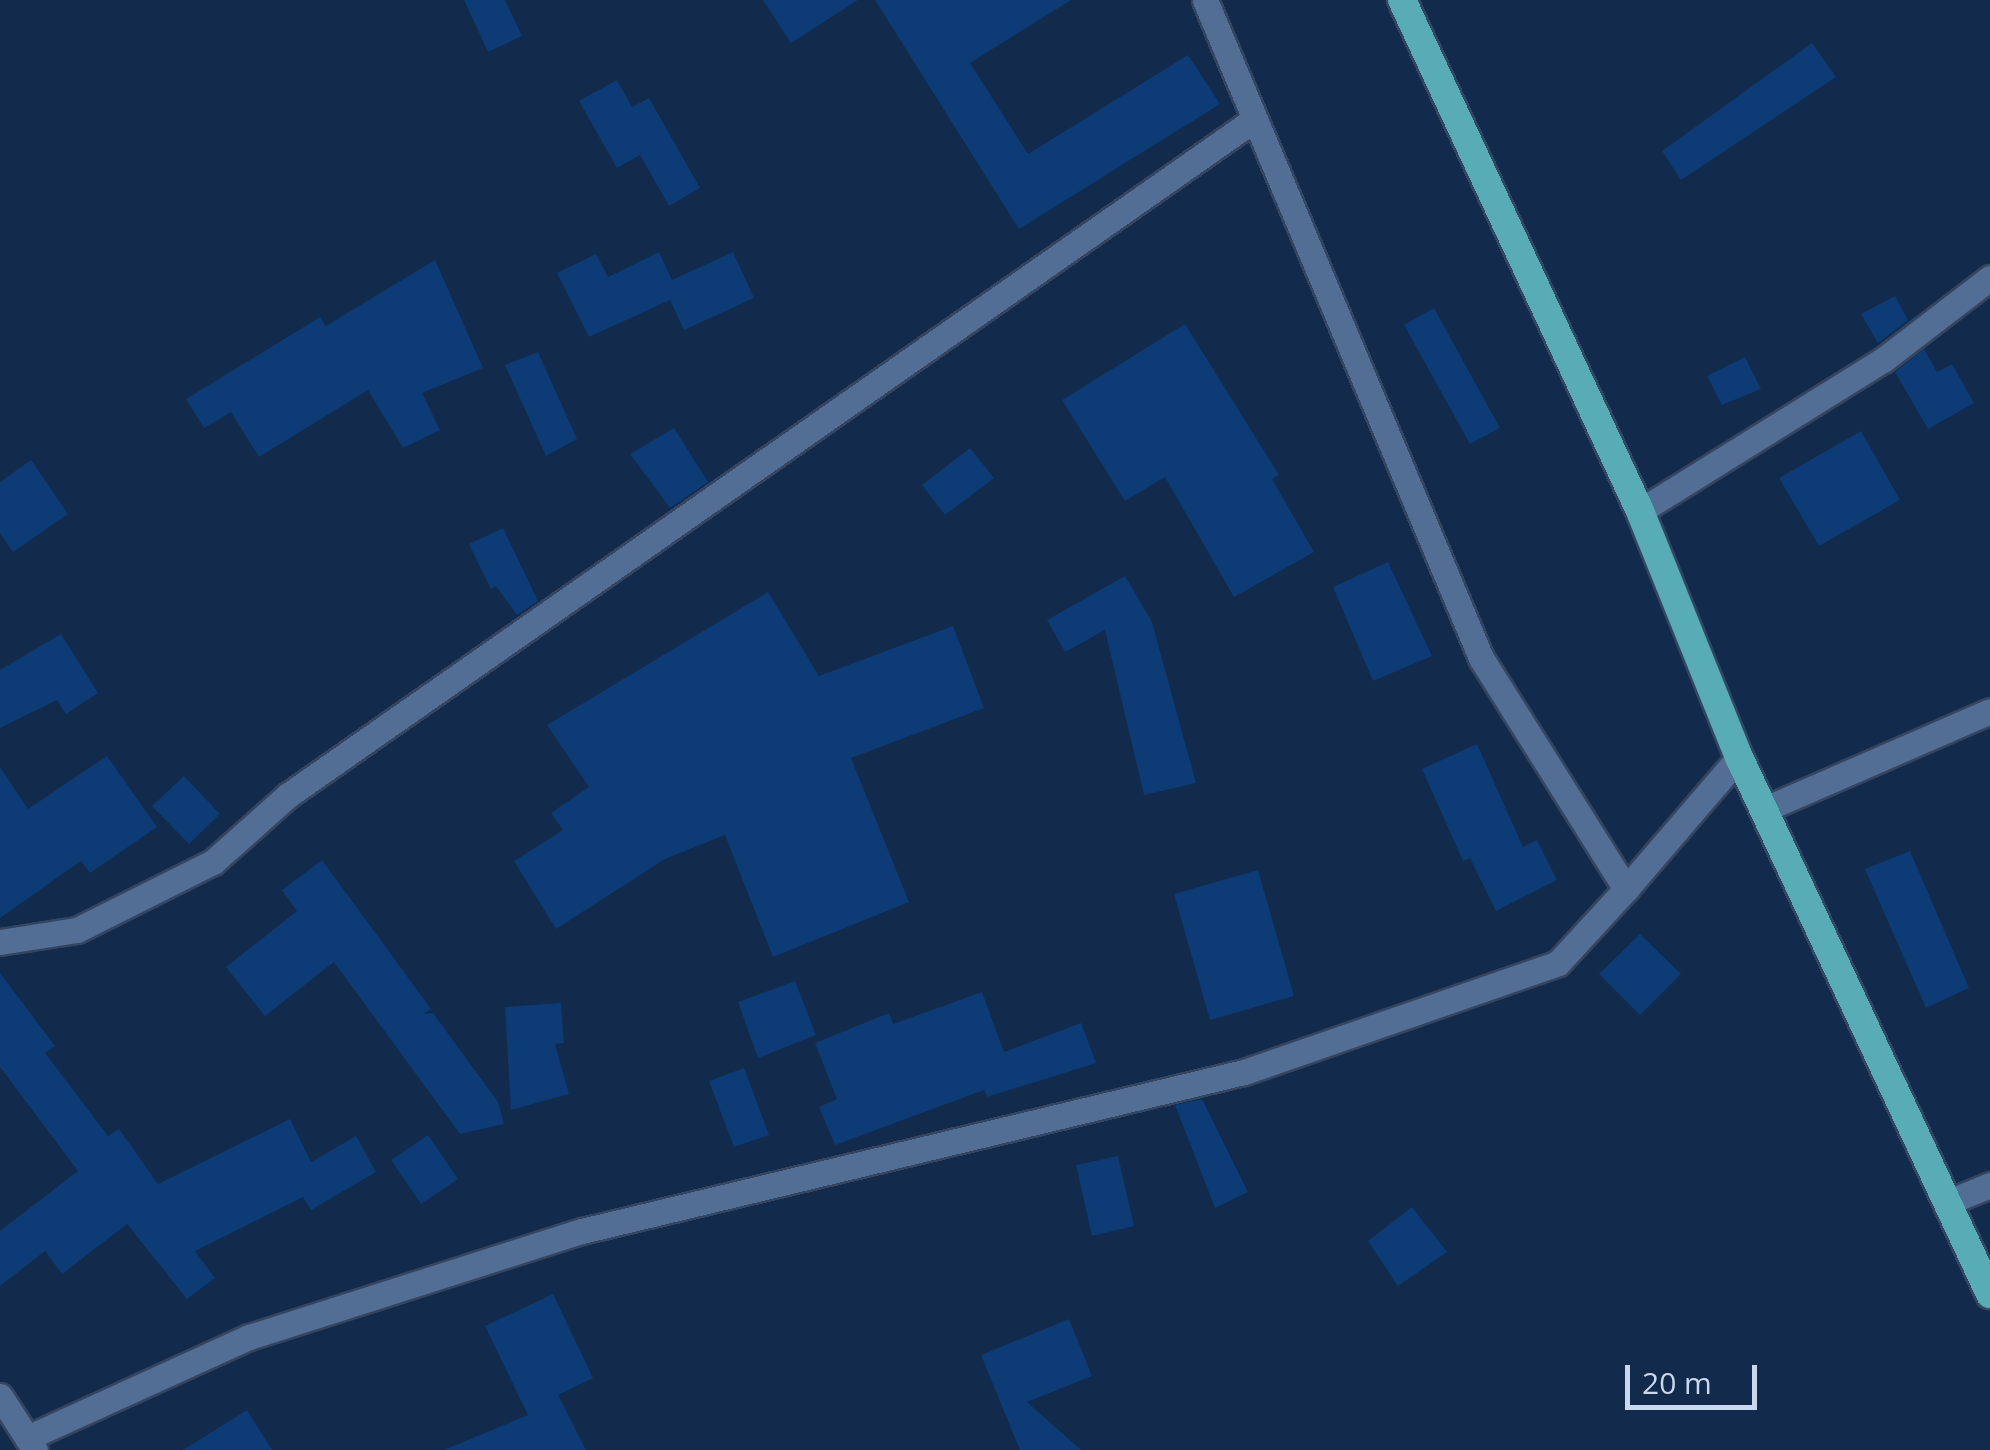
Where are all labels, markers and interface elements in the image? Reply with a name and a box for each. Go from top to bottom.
scale bar [1630,1345,1762,1407]
text: 20 m [1642,1362,1712,1403]

